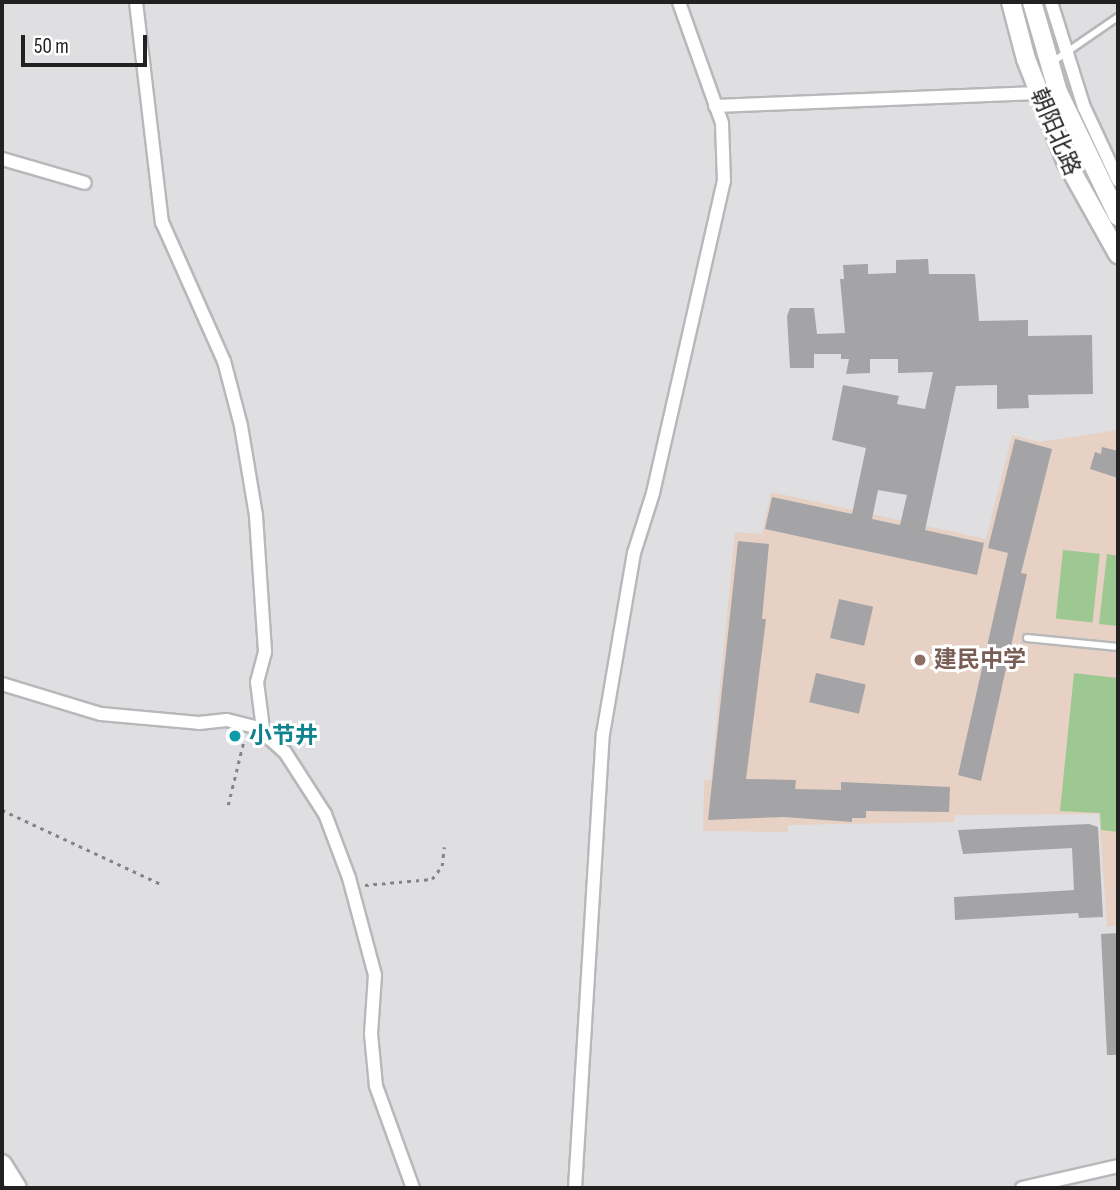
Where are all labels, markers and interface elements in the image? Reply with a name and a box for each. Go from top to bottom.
scale bar [24,21,150,65]
text: 50 m [34,34,69,59]
street label: 朝阳北路 [1024,84,1086,180]
place label: 建民中学 [934,646,1026,674]
marker: 建民中学 [912,652,928,668]
place label: 小节井 [249,722,318,750]
marker: 小节井 [227,728,243,744]

